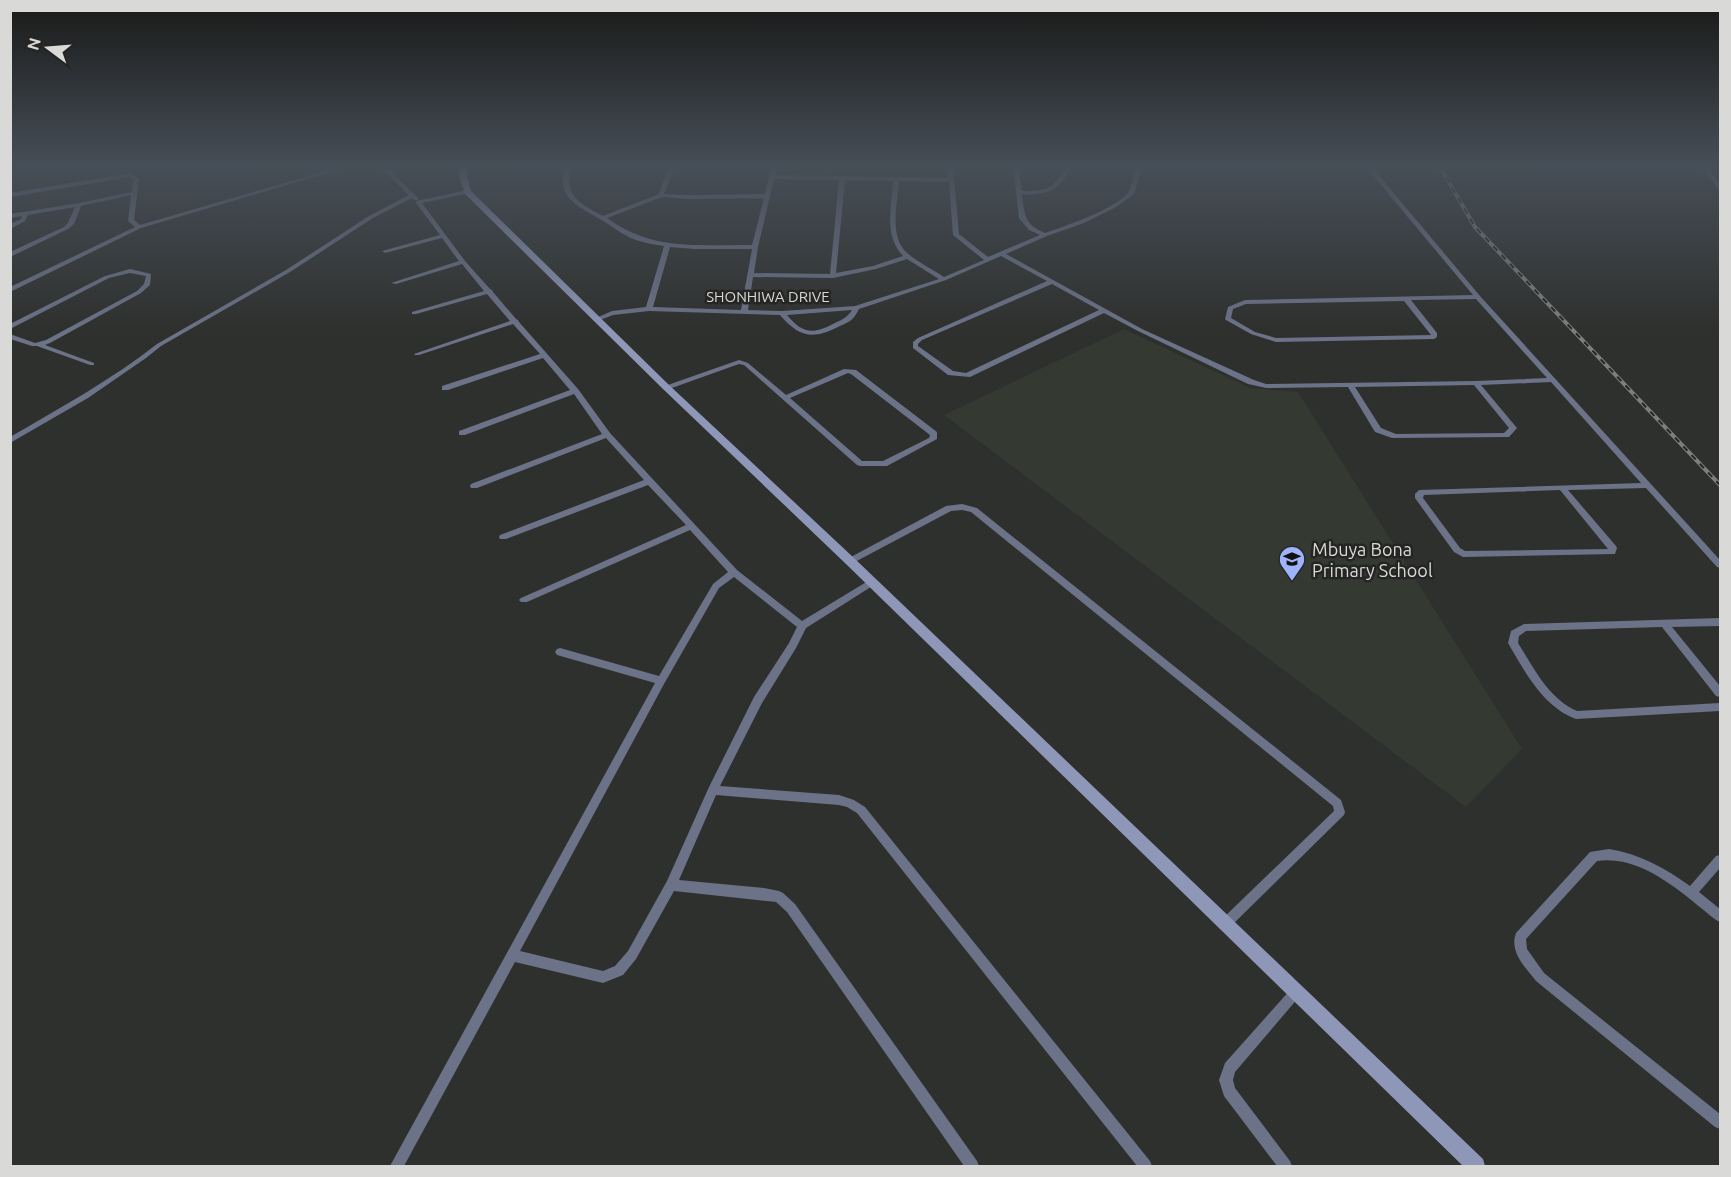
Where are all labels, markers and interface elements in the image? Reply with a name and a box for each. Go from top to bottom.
north arrow [18,18,78,78]
text: N [23,36,44,52]
street label: SHONHIWA DRIVE [706,288,830,305]
place label: Mbuya Bona Primary School [1312,539,1433,580]
school or university icon: Mbuya Bona Primary School [1277,544,1307,582]

